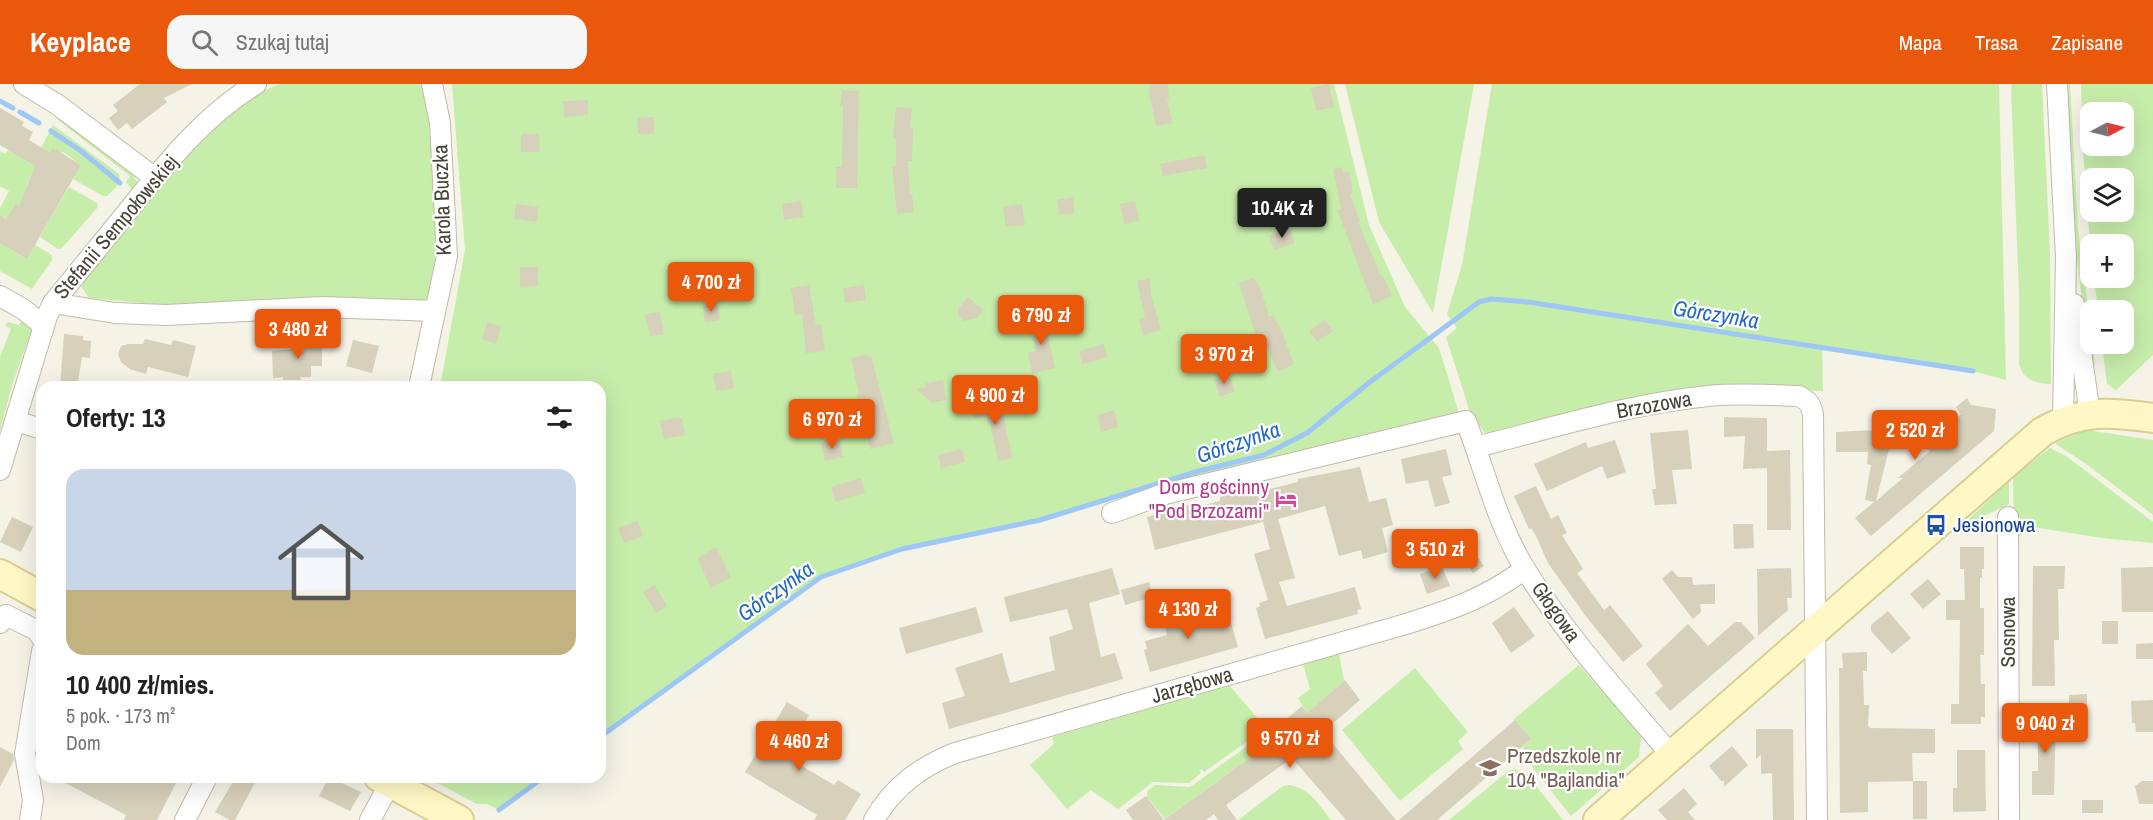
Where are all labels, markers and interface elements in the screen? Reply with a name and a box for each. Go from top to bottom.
search box [167,15,587,69]
text: Keyplace [30,23,131,61]
icon: search [188,26,221,59]
text: Szukaj tutaj [236,27,329,57]
text: Mapa [1899,28,1942,57]
text: Trasa [1975,28,2018,57]
text: Zapisane [2051,28,2123,57]
north arrow [2080,102,2134,156]
map controls [2080,102,2134,354]
street label: Karola Buczka [425,144,458,256]
street label: Stefanii Sempołowskiej [47,148,185,305]
button: layers [2080,168,2134,222]
pin: 10.4K zł [1220,188,1344,239]
text: 10.4K zł [1251,194,1313,221]
button: + [2080,234,2134,288]
pin: 4 700 zł [649,262,773,313]
text: 4 700 zł [682,268,740,295]
water label: Górczynka [1671,292,1761,336]
pin: 6 790 zł [979,295,1103,346]
button: − [2080,300,2134,354]
text: 6 790 zł [1012,301,1070,328]
pin: 3 480 zł [236,309,360,360]
text: 3 480 zł [269,315,327,342]
pin: 3 970 zł [1162,334,1286,385]
text: 3 970 zł [1195,340,1253,367]
pin: 4 900 zł [933,375,1057,426]
text: 4 900 zł [966,381,1024,408]
street label: Brzozowa [1614,384,1694,425]
pin: 6 970 zł [770,399,894,450]
text: Oferty: 13 [66,400,166,435]
icon: filters [543,401,576,434]
text: 6 970 zł [803,405,861,432]
pin: 2 520 zł [1853,410,1977,461]
water label: Górczynka [1192,414,1284,470]
text: 2 520 zł [1886,416,1944,443]
place label: Dom gościnny "Pod Brzozami" [1149,472,1269,525]
hotel icon: Dom gościnny "Pod Brzozami" [1274,487,1298,511]
icon: home [267,508,375,616]
place label: Jesionowa [1953,510,2036,539]
bus stop icon: Jesionowa [1924,513,1948,537]
pin: 3 510 zł [1373,529,1497,580]
text: 3 510 zł [1406,535,1464,562]
water label: Górczynka [731,554,819,628]
street label: Głogowa [1525,576,1588,648]
pin: 4 130 zł [1126,589,1250,640]
text: 4 130 zł [1159,595,1217,622]
street label: Sosnowa [1993,596,2022,667]
street label: Jarzębowa [1148,659,1236,710]
text: 10 400 zł/mies. [66,667,214,702]
text: 5 pok. · 173 m² [66,702,175,729]
pin: 9 040 zł [1983,703,2107,754]
text: 9 040 zł [2016,709,2074,736]
pin: 9 570 zł [1228,718,1352,769]
pin: 4 460 zł [737,721,861,772]
text: 9 570 zł [1261,724,1319,751]
text: 4 460 zł [770,727,828,754]
text: Dom [66,729,101,756]
place label: Przedszkole nr 104 "Bajlandia" [1507,741,1625,794]
school or university icon: Przedszkole nr 104 "Bajlandia" [1478,756,1502,780]

